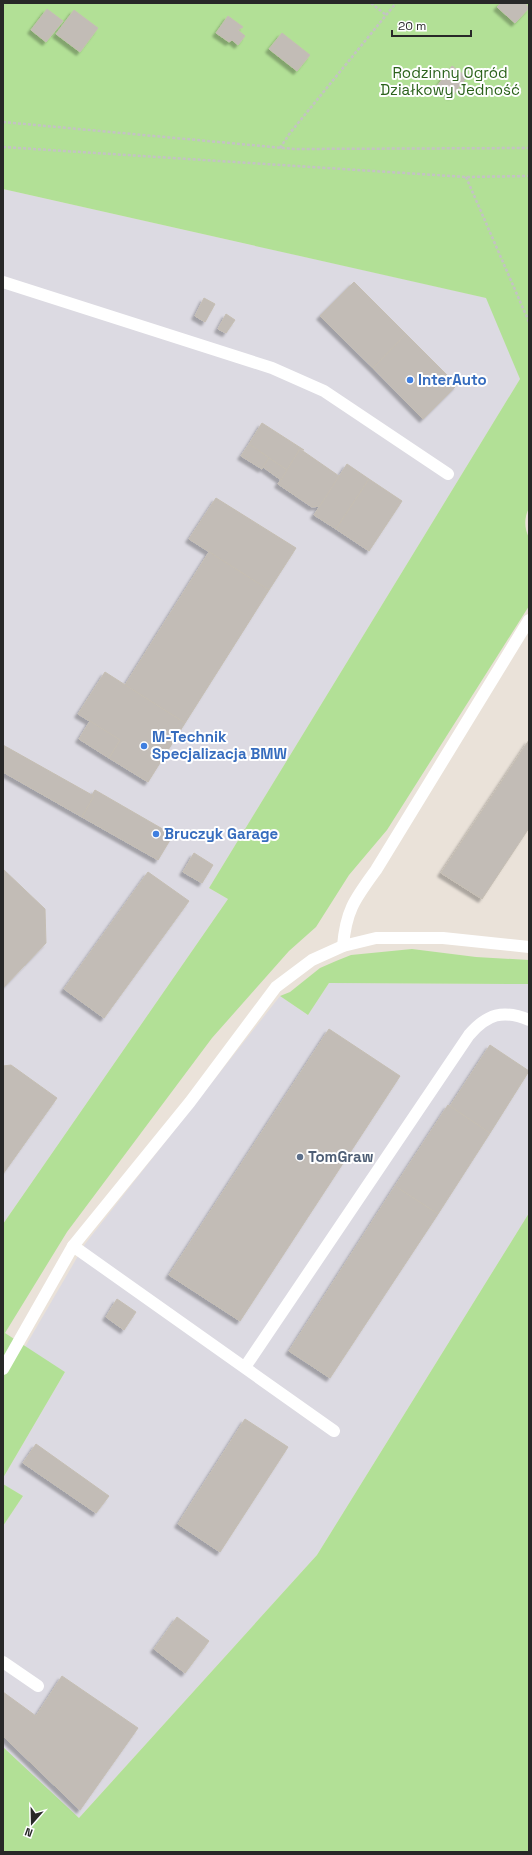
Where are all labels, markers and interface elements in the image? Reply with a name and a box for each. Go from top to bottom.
scale bar [392,12,471,38]
text: 20 m [398,18,426,34]
park label: Rodzinny Ogród Działkowy Jedność [380,63,520,99]
place label: InterAuto [418,370,487,389]
marker: InterAuto [405,375,415,385]
place label: M-Technik Specjalizacja BMW [152,727,288,763]
marker: M-Technik Specjalizacja BMW [139,741,149,751]
place label: Bruczyk Garage [164,824,279,843]
marker: Bruczyk Garage [151,829,161,839]
place label: TomGraw [308,1147,374,1166]
marker: TomGraw [295,1152,305,1162]
north arrow [12,1803,52,1843]
text: N [23,1825,34,1840]

